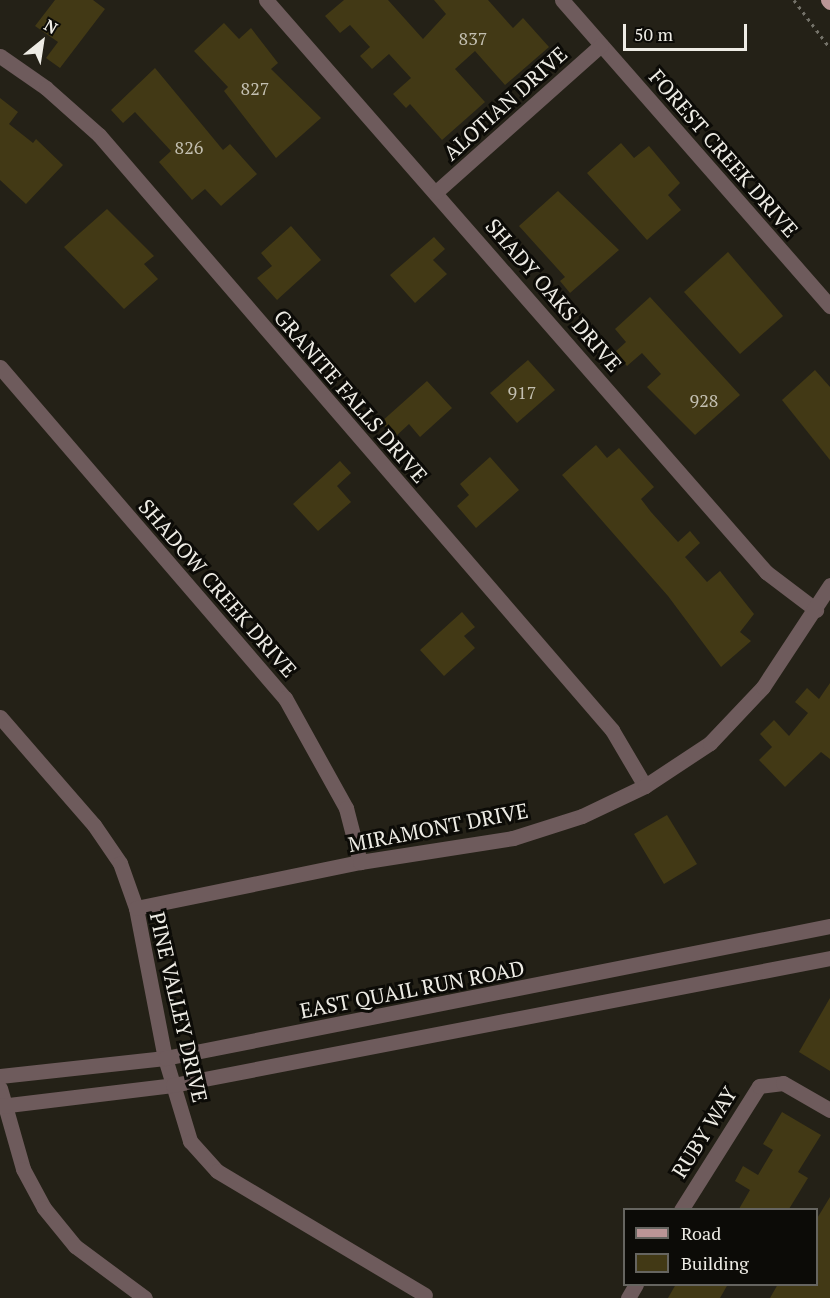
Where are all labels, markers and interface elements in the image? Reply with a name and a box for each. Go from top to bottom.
north arrow [12,12,72,72]
scale bar [626,12,750,50]
text: N [40,14,62,39]
text: 50 m [634,22,673,46]
house number: 837 [459,27,487,49]
street label: ALOTIAN DRIVE [438,41,572,165]
street label: FOREST CREEK DRIVE [644,64,804,242]
house number: 827 [241,77,269,99]
house number: 826 [175,136,203,158]
street label: SHADY OAKS DRIVE [481,213,627,377]
street label: GRANITE FALLS DRIVE [269,304,433,488]
house number: 917 [508,381,536,403]
house number: 928 [690,389,718,411]
street label: SHADOW CREEK DRIVE [134,494,302,682]
street label: MIRAMONT DRIVE [346,797,530,857]
street label: PINE VALLEY DRIVE [145,909,213,1105]
street label: EAST QUAIL RUN ROAD [298,955,526,1023]
street label: RUBY WAY [666,1082,742,1182]
legend [623,1208,818,1286]
text: Road [681,1221,721,1245]
text: Building [681,1251,749,1275]

